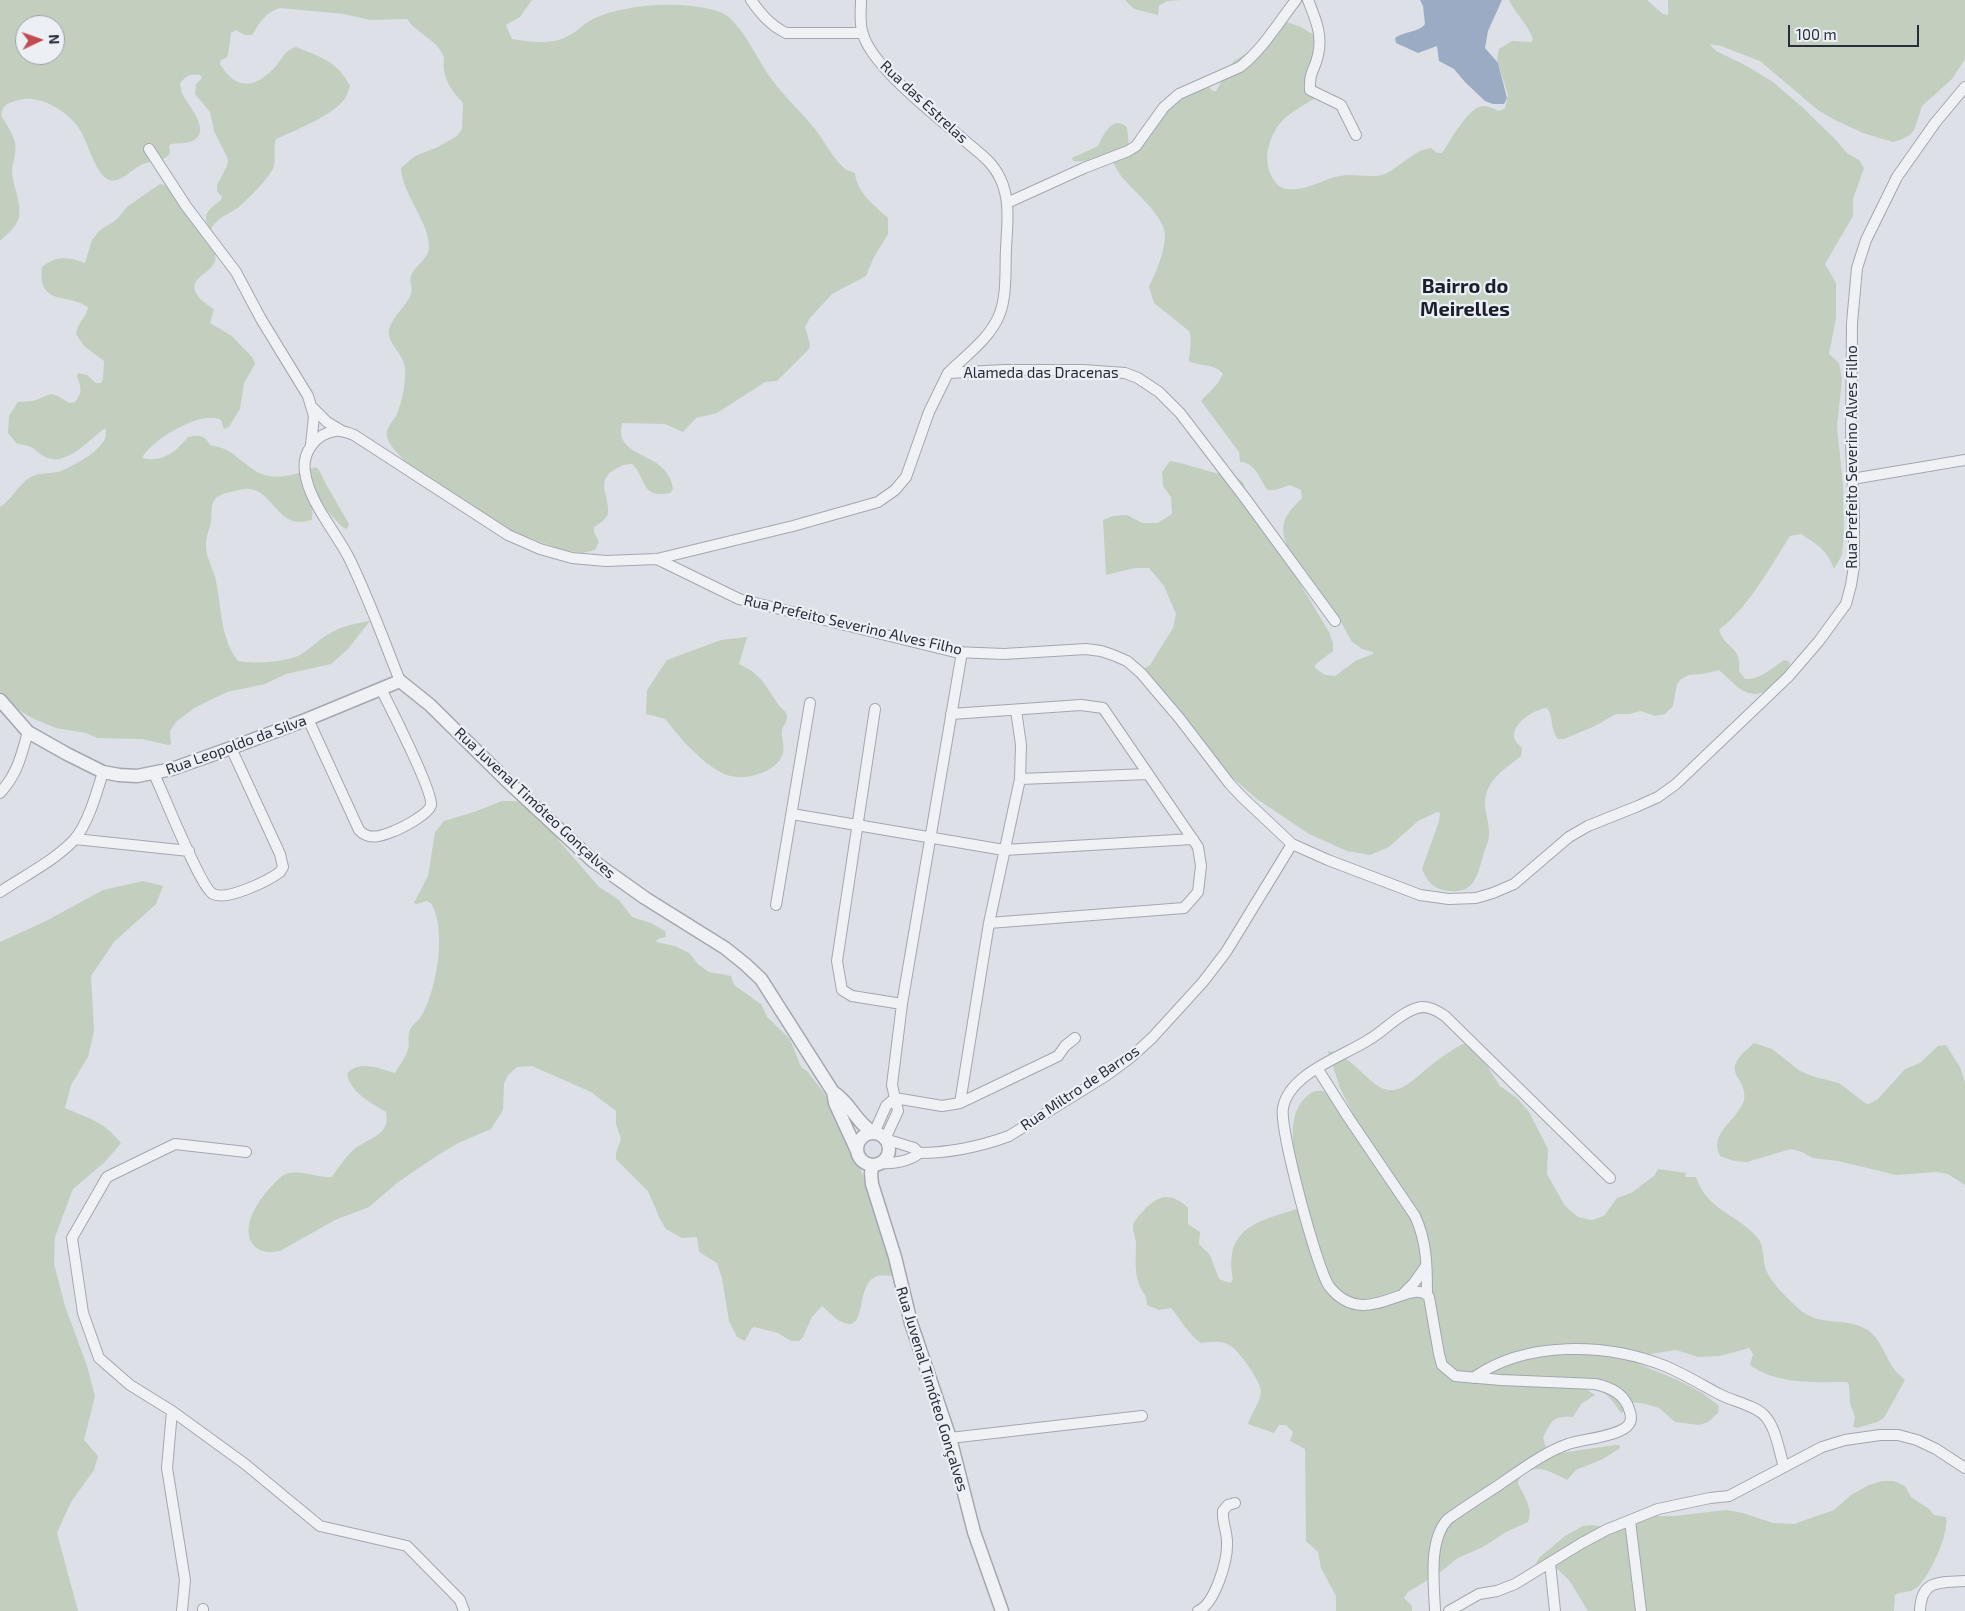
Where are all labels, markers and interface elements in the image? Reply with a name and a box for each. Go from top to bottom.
north arrow [15,15,65,65]
scale bar [1790,15,1921,47]
text: 100 m [1796,25,1837,43]
text: N [46,34,63,45]
street label: Rua das Estrelas [876,57,972,147]
district label: Bairro do Meirelles [1420,274,1510,321]
street label: Rua Prefeito Severino Alves Filho [1843,345,1861,569]
street label: Alameda das Dracenas [963,364,1119,382]
street label: Rua Prefeito Severino Alves Filho [742,591,964,659]
street label: Rua Leopoldo da Silva [163,711,309,779]
street label: Rua Juvenal Timóteo Gonçalves [451,724,619,882]
street label: Rua Miltro de Barros [1017,1042,1143,1134]
street label: Rua Juvenal Timóteo Gonçalves [892,1284,972,1494]

